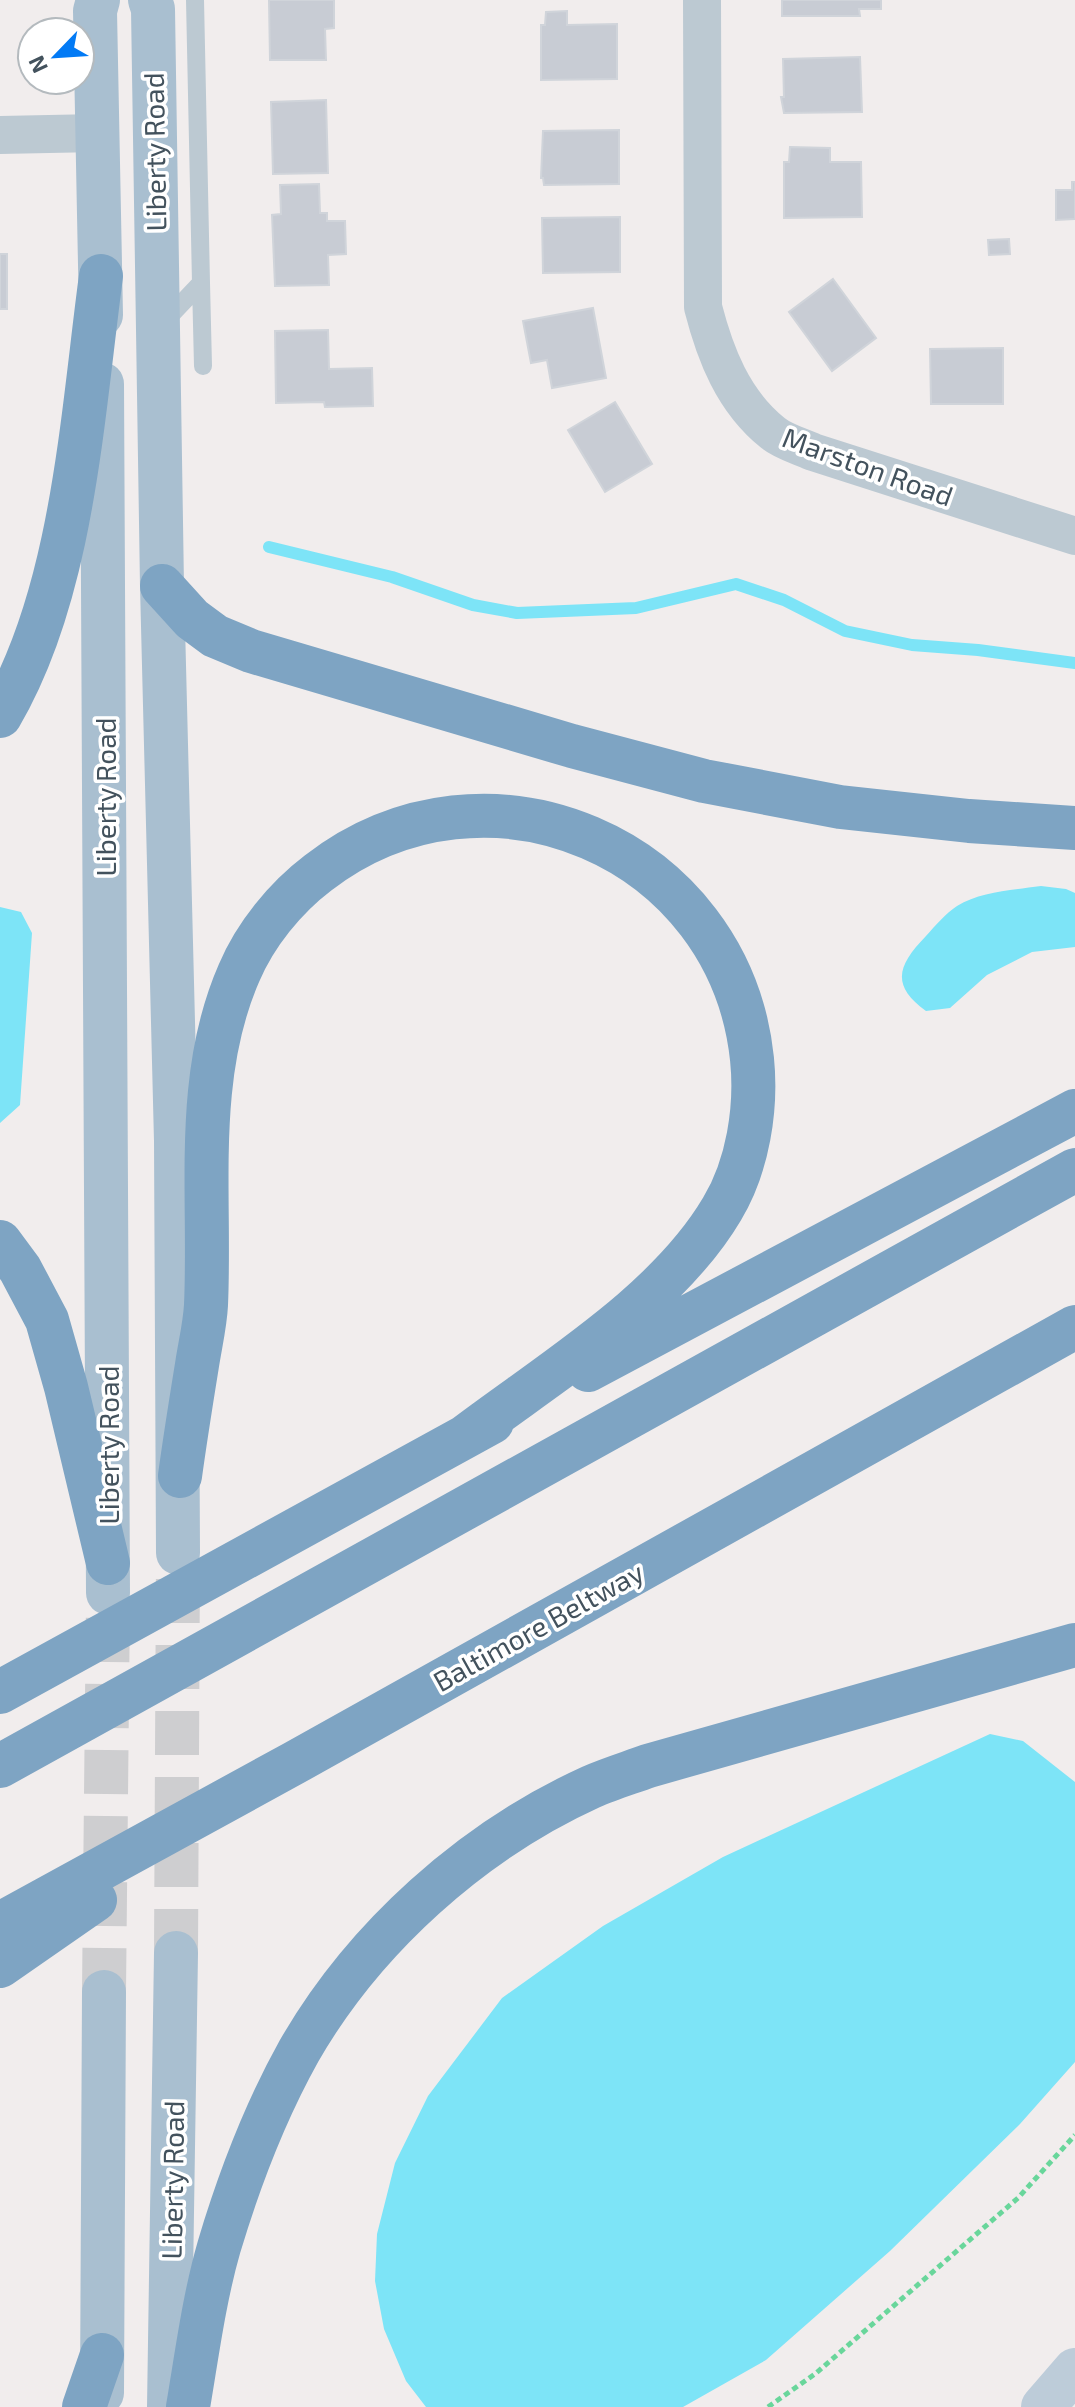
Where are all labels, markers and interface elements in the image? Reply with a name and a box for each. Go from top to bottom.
north arrow [16,16,96,96]
text: N [22,52,52,78]
street label: Liberty Road [136,72,172,232]
street label: Marston Road [778,419,958,513]
street label: Liberty Road [88,717,122,877]
street label: Liberty Road [91,1365,125,1525]
street label: Baltimore Beltway [427,1554,649,1698]
street label: Liberty Road [154,2100,190,2260]

